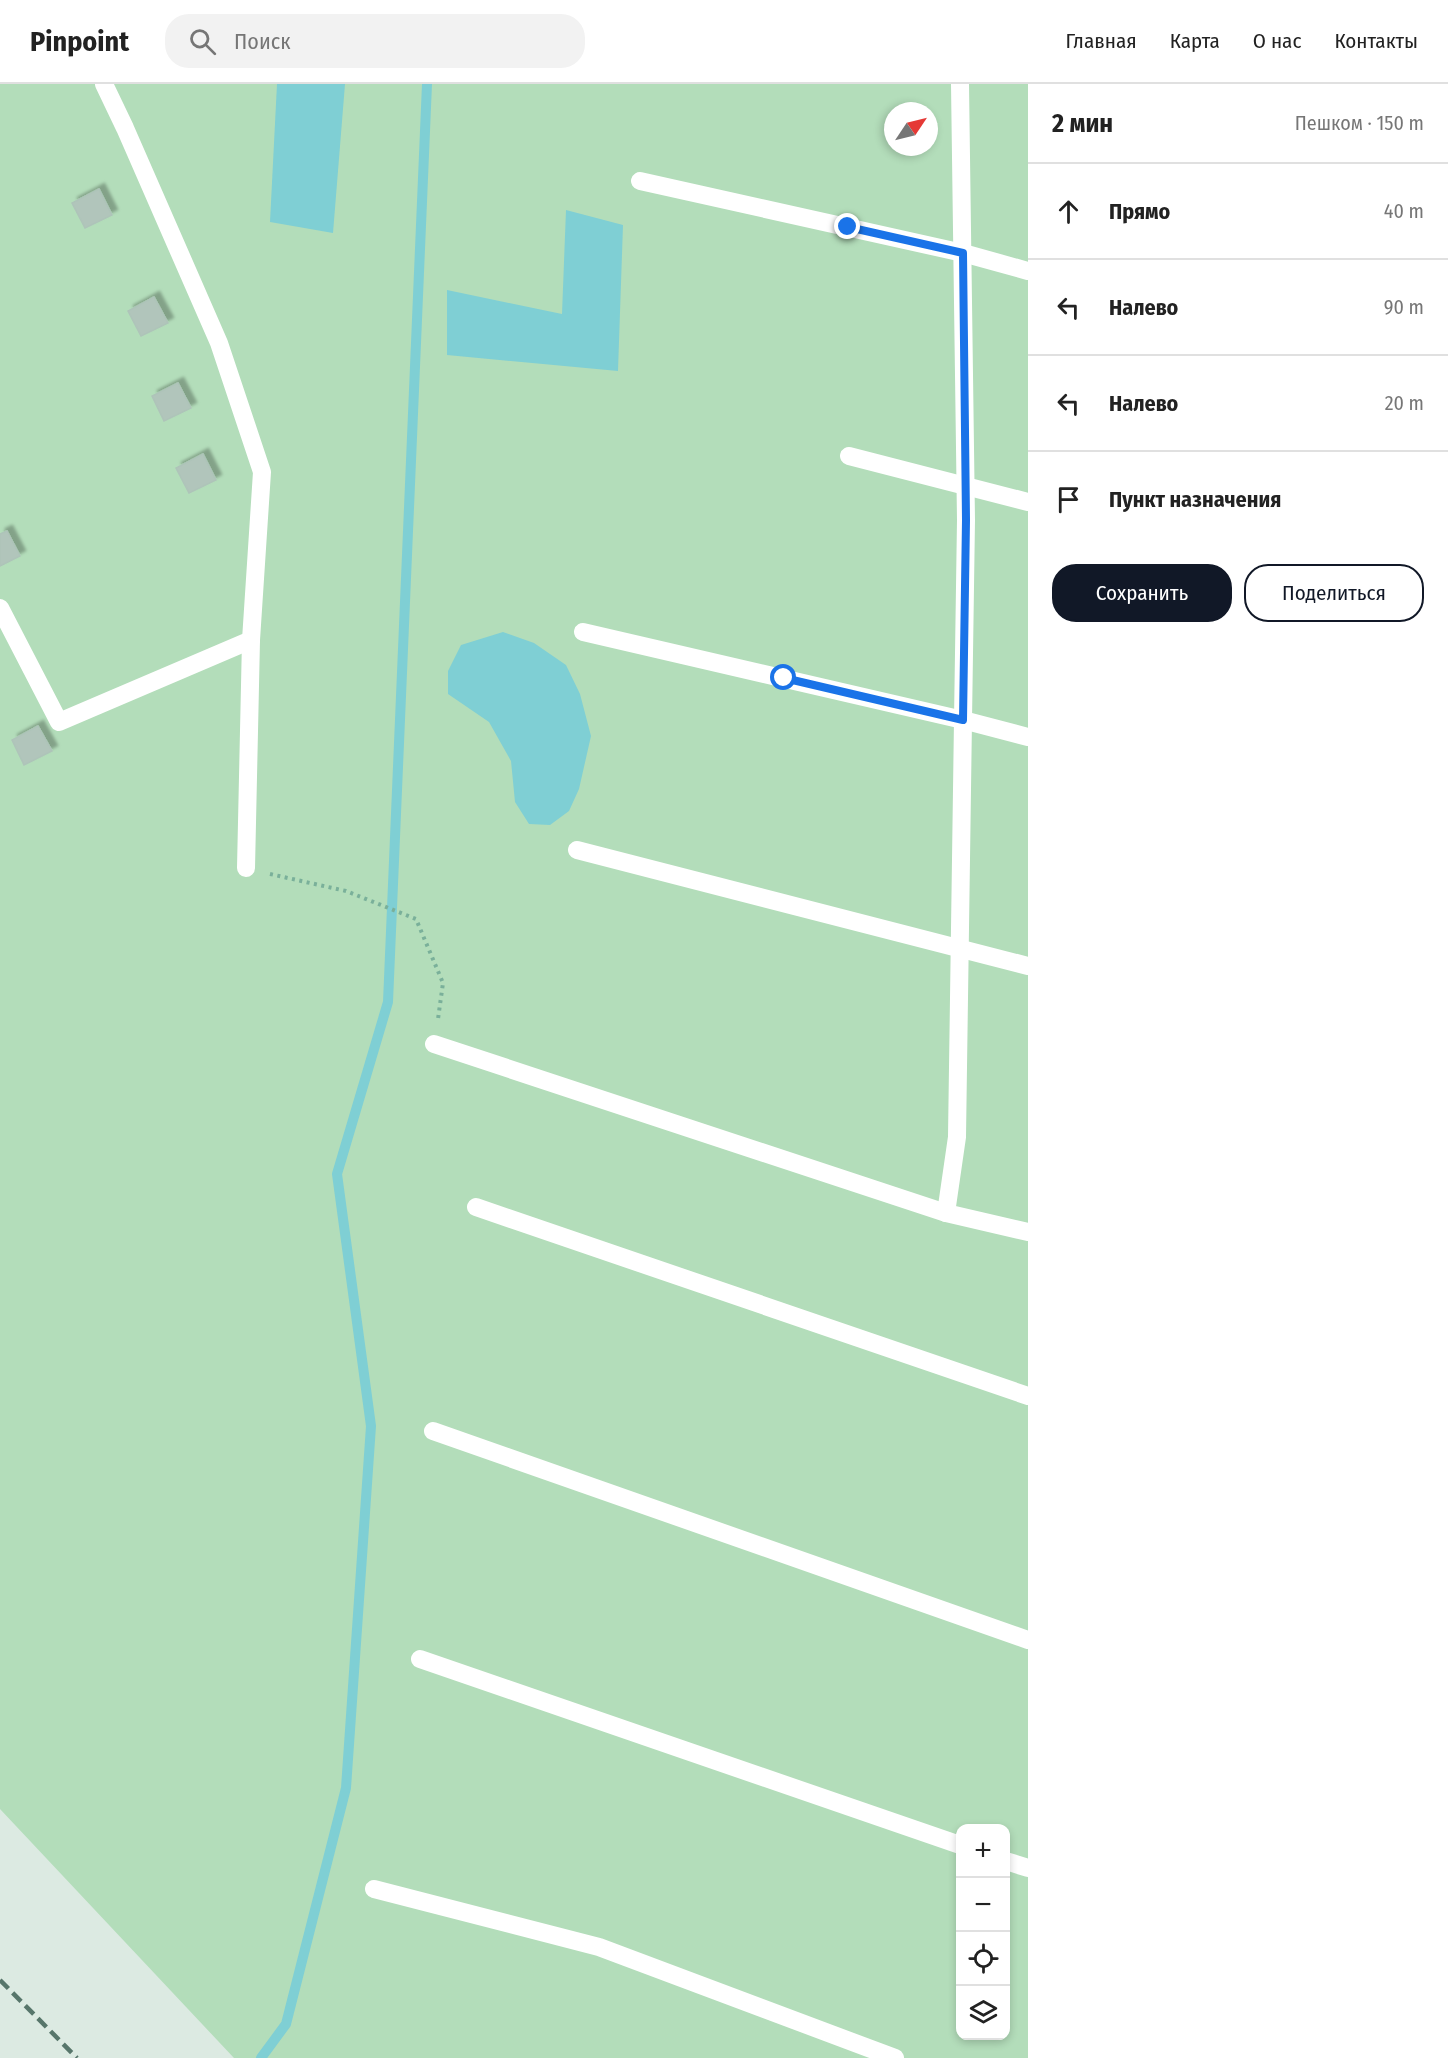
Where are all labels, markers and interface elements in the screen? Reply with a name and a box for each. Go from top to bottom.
search box [165,14,585,68]
text: Pinpoint [30,25,129,58]
icon: search [186,25,219,58]
text: Поиск [234,28,290,55]
text: Главная [1066,28,1137,54]
text: Карта [1170,28,1220,54]
text: О нас [1253,28,1301,54]
text: Контакты [1334,28,1418,54]
north arrow [884,102,938,156]
text: 2 мин [1052,108,1113,139]
text: Пешком · 150 m [1295,111,1424,135]
icon: ahead [1052,195,1085,228]
text: Прямо [1109,198,1170,225]
text: 40 m [1384,199,1424,223]
route end [834,213,860,239]
icon: left [1052,291,1085,324]
text: Налево [1109,294,1178,321]
text: 90 m [1384,295,1424,319]
icon: left [1052,387,1085,420]
text: Налево [1109,390,1178,417]
text: 20 m [1385,391,1424,415]
icon: arrive [1052,483,1085,516]
text: Пункт назначения [1109,486,1281,513]
button: Сохранить [1052,564,1232,622]
button: Поделиться [1244,564,1424,622]
route start [770,664,796,690]
map controls [956,1824,1010,2040]
button: + [956,1824,1010,1878]
button: − [956,1878,1010,1932]
button: locate [956,1932,1010,1986]
button: layers [956,1986,1010,2040]

